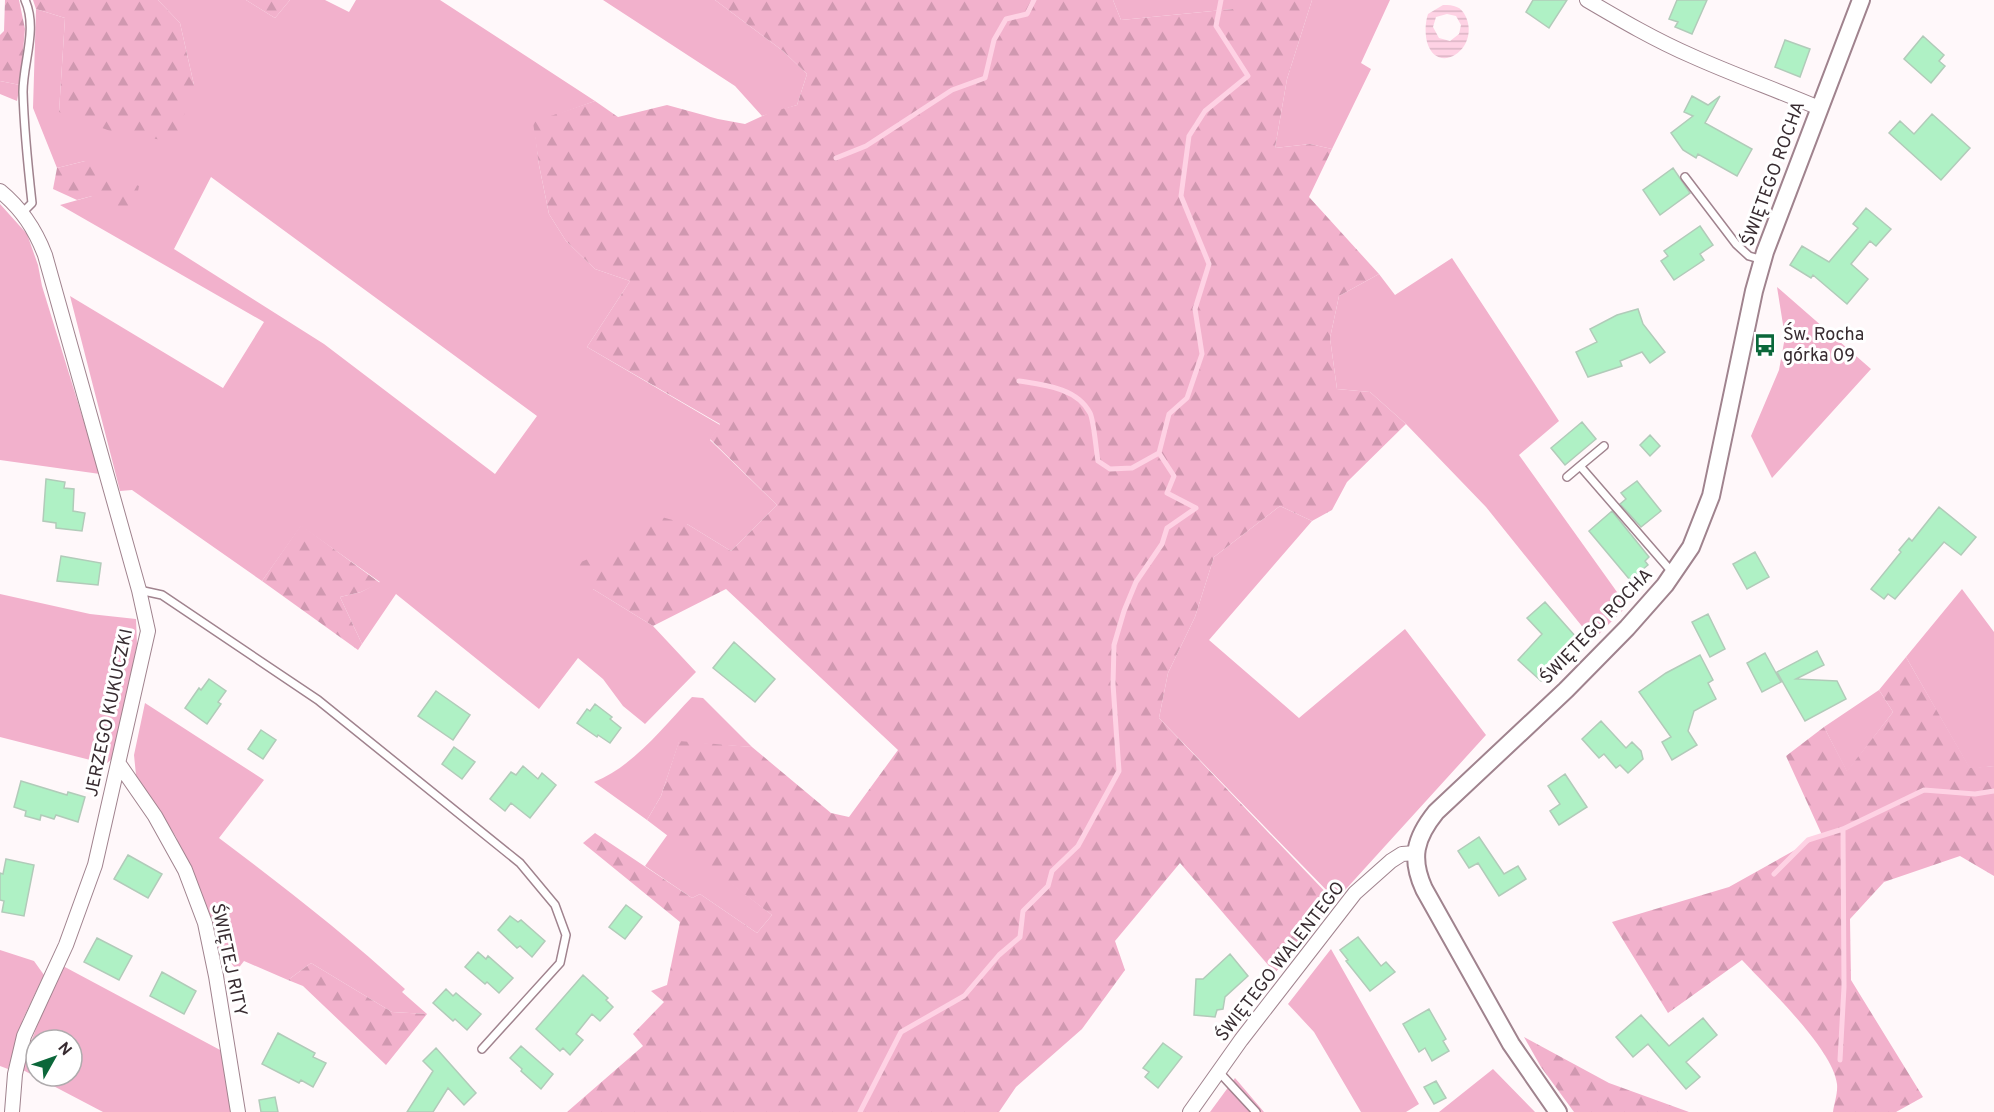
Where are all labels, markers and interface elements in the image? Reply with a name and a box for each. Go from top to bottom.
street label: ŚWIĘTEGO ROCHA [1735,98,1811,250]
place label: Św. Rocha górka 09 [1783,322,1864,368]
bus stop icon: Św. Rocha górka 09 [1752,332,1778,358]
street label: ŚWIĘTEGO ROCHA [1534,563,1658,690]
street label: JERZEGO KUKUCZKI [81,627,139,799]
street label: ŚWIĘTEGO WALENTEGO [1210,876,1351,1047]
street label: ŚWIĘTEJ RITY [205,901,253,1019]
north arrow [24,1028,84,1088]
text: N [53,1039,75,1060]

